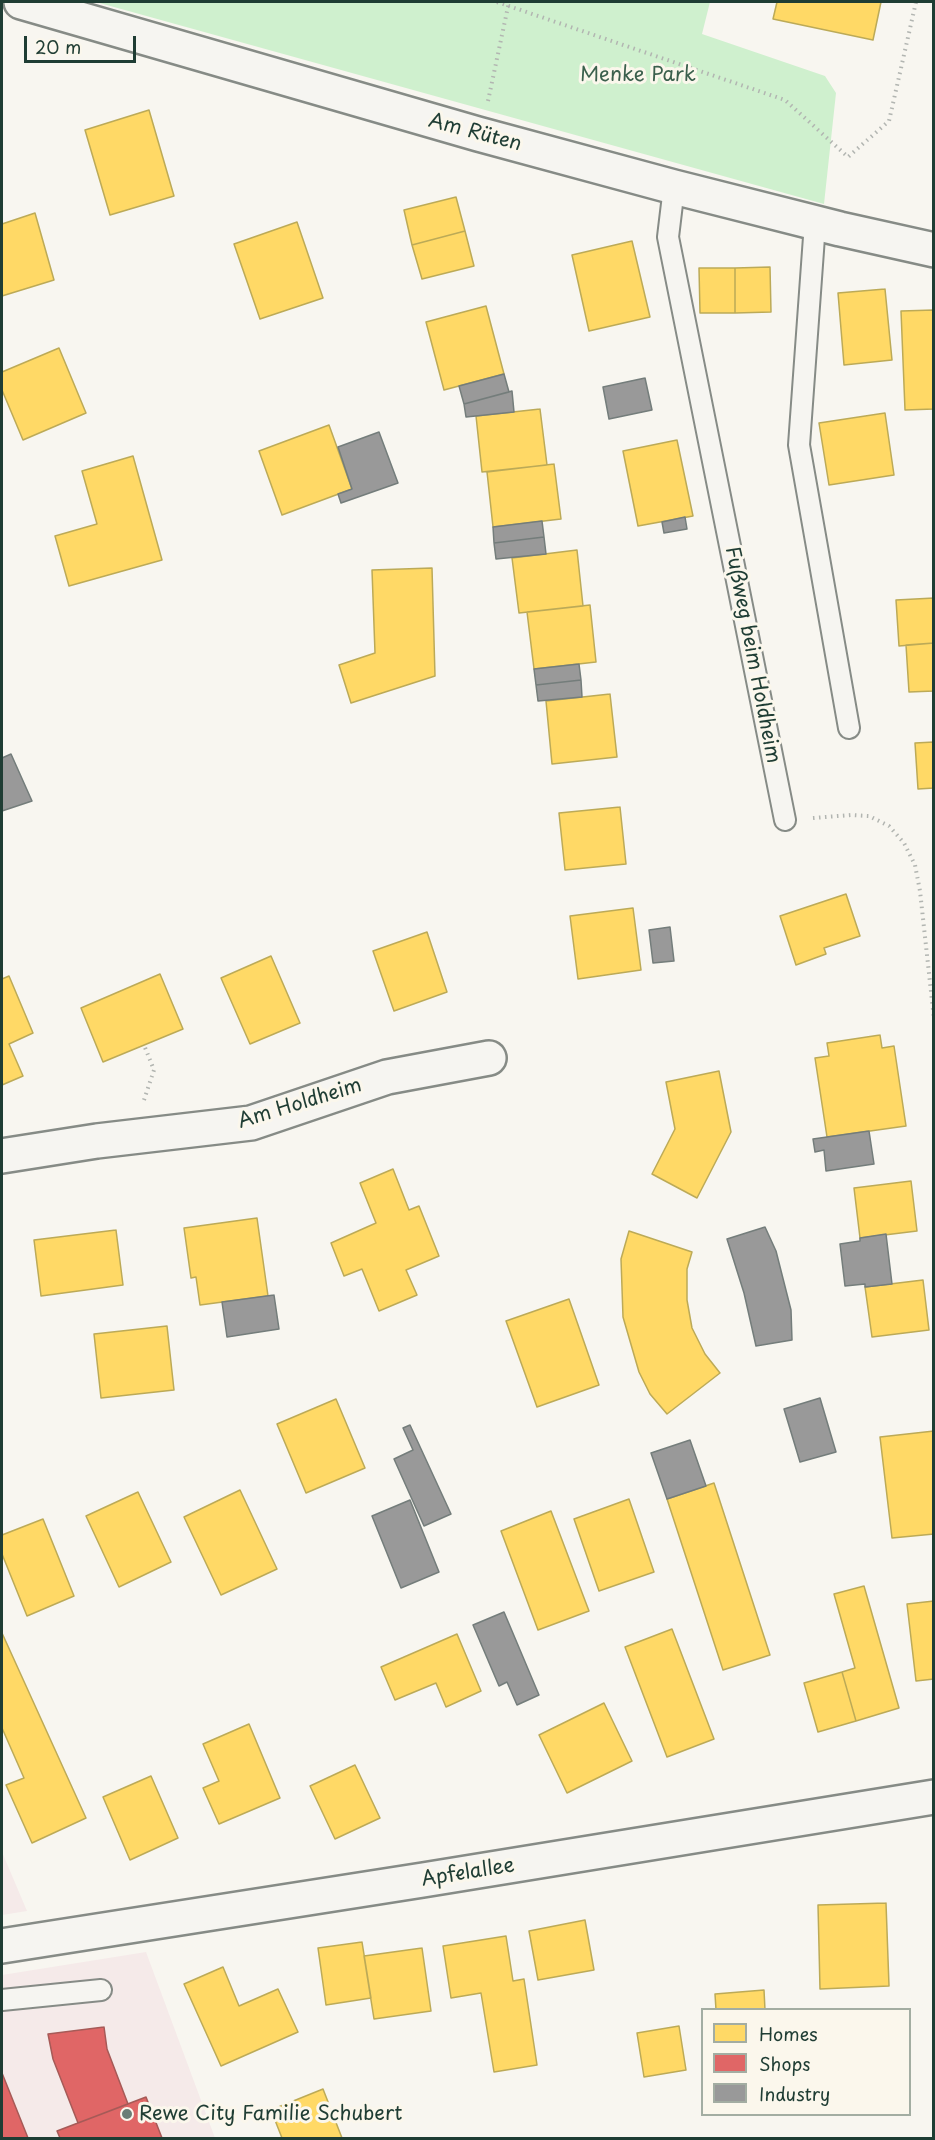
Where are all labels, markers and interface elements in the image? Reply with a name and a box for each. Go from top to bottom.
scale bar [27,24,140,62]
text: 20 m [35,33,81,60]
park label: Menke Park [580,63,696,87]
street label: Am Rüten [426,109,524,157]
street label: Fußweg beim Holdheim [719,545,785,765]
street label: Am Holdheim [235,1074,365,1134]
street label: Apfelallee [420,1854,516,1892]
legend [701,2008,911,2116]
text: Homes [759,2020,817,2047]
text: Shops [759,2050,810,2077]
text: Industry [759,2080,830,2107]
place label: Rewe City Familie Schubert [139,2102,402,2126]
marker: Rewe City Familie Schubert [120,2107,134,2121]

